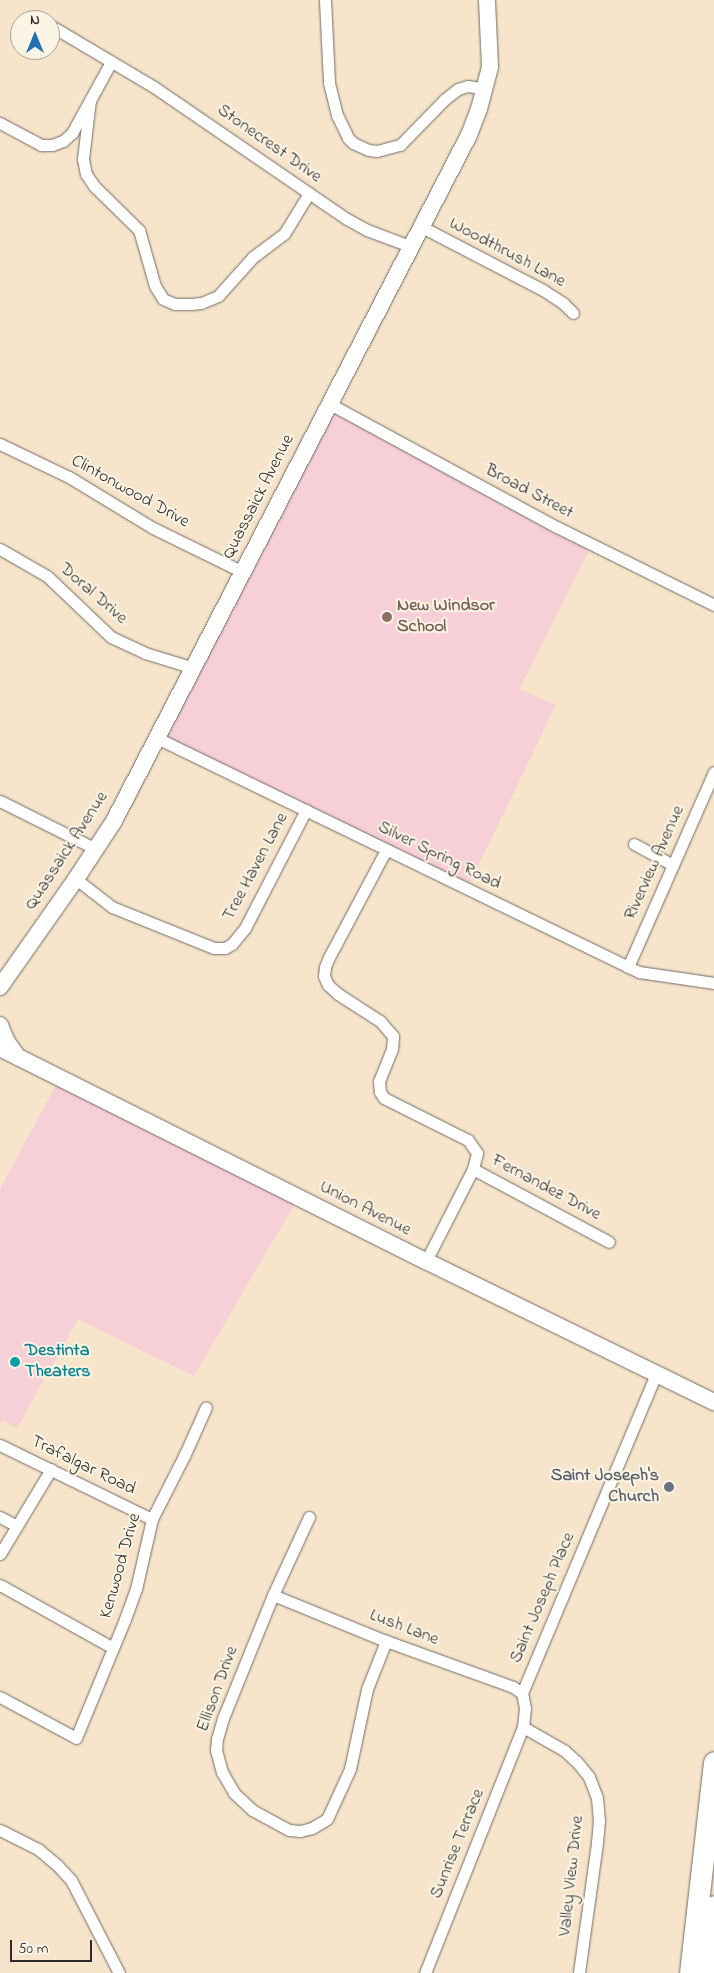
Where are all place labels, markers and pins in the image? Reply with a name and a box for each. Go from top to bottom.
place label: New Windsor School [397,596,495,638]
marker: New Windsor School [381,611,393,623]
place label: Destinta Theaters [25,1341,91,1384]
marker: Destinta Theaters [9,1356,21,1368]
place label: Saint Joseph's Church [551,1466,659,1508]
marker: Saint Joseph's Church [663,1481,675,1493]

